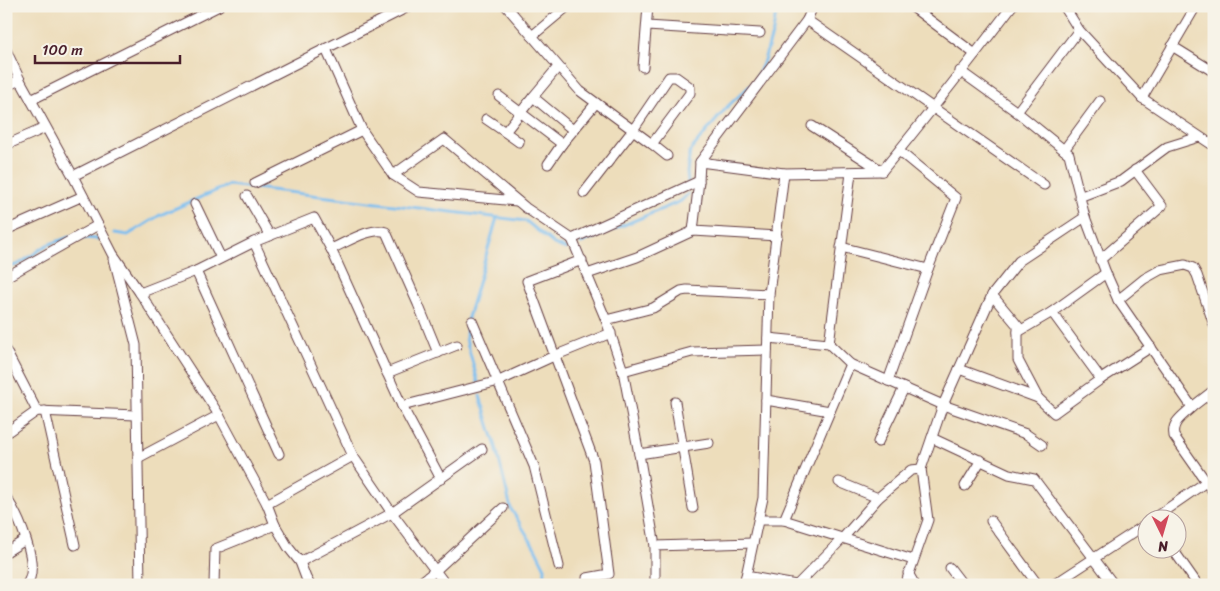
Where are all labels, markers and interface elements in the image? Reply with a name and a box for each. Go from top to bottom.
scale bar [35,32,180,64]
text: 100 m [42,37,83,63]
north arrow [1138,508,1188,558]
text: N [1157,533,1170,559]

